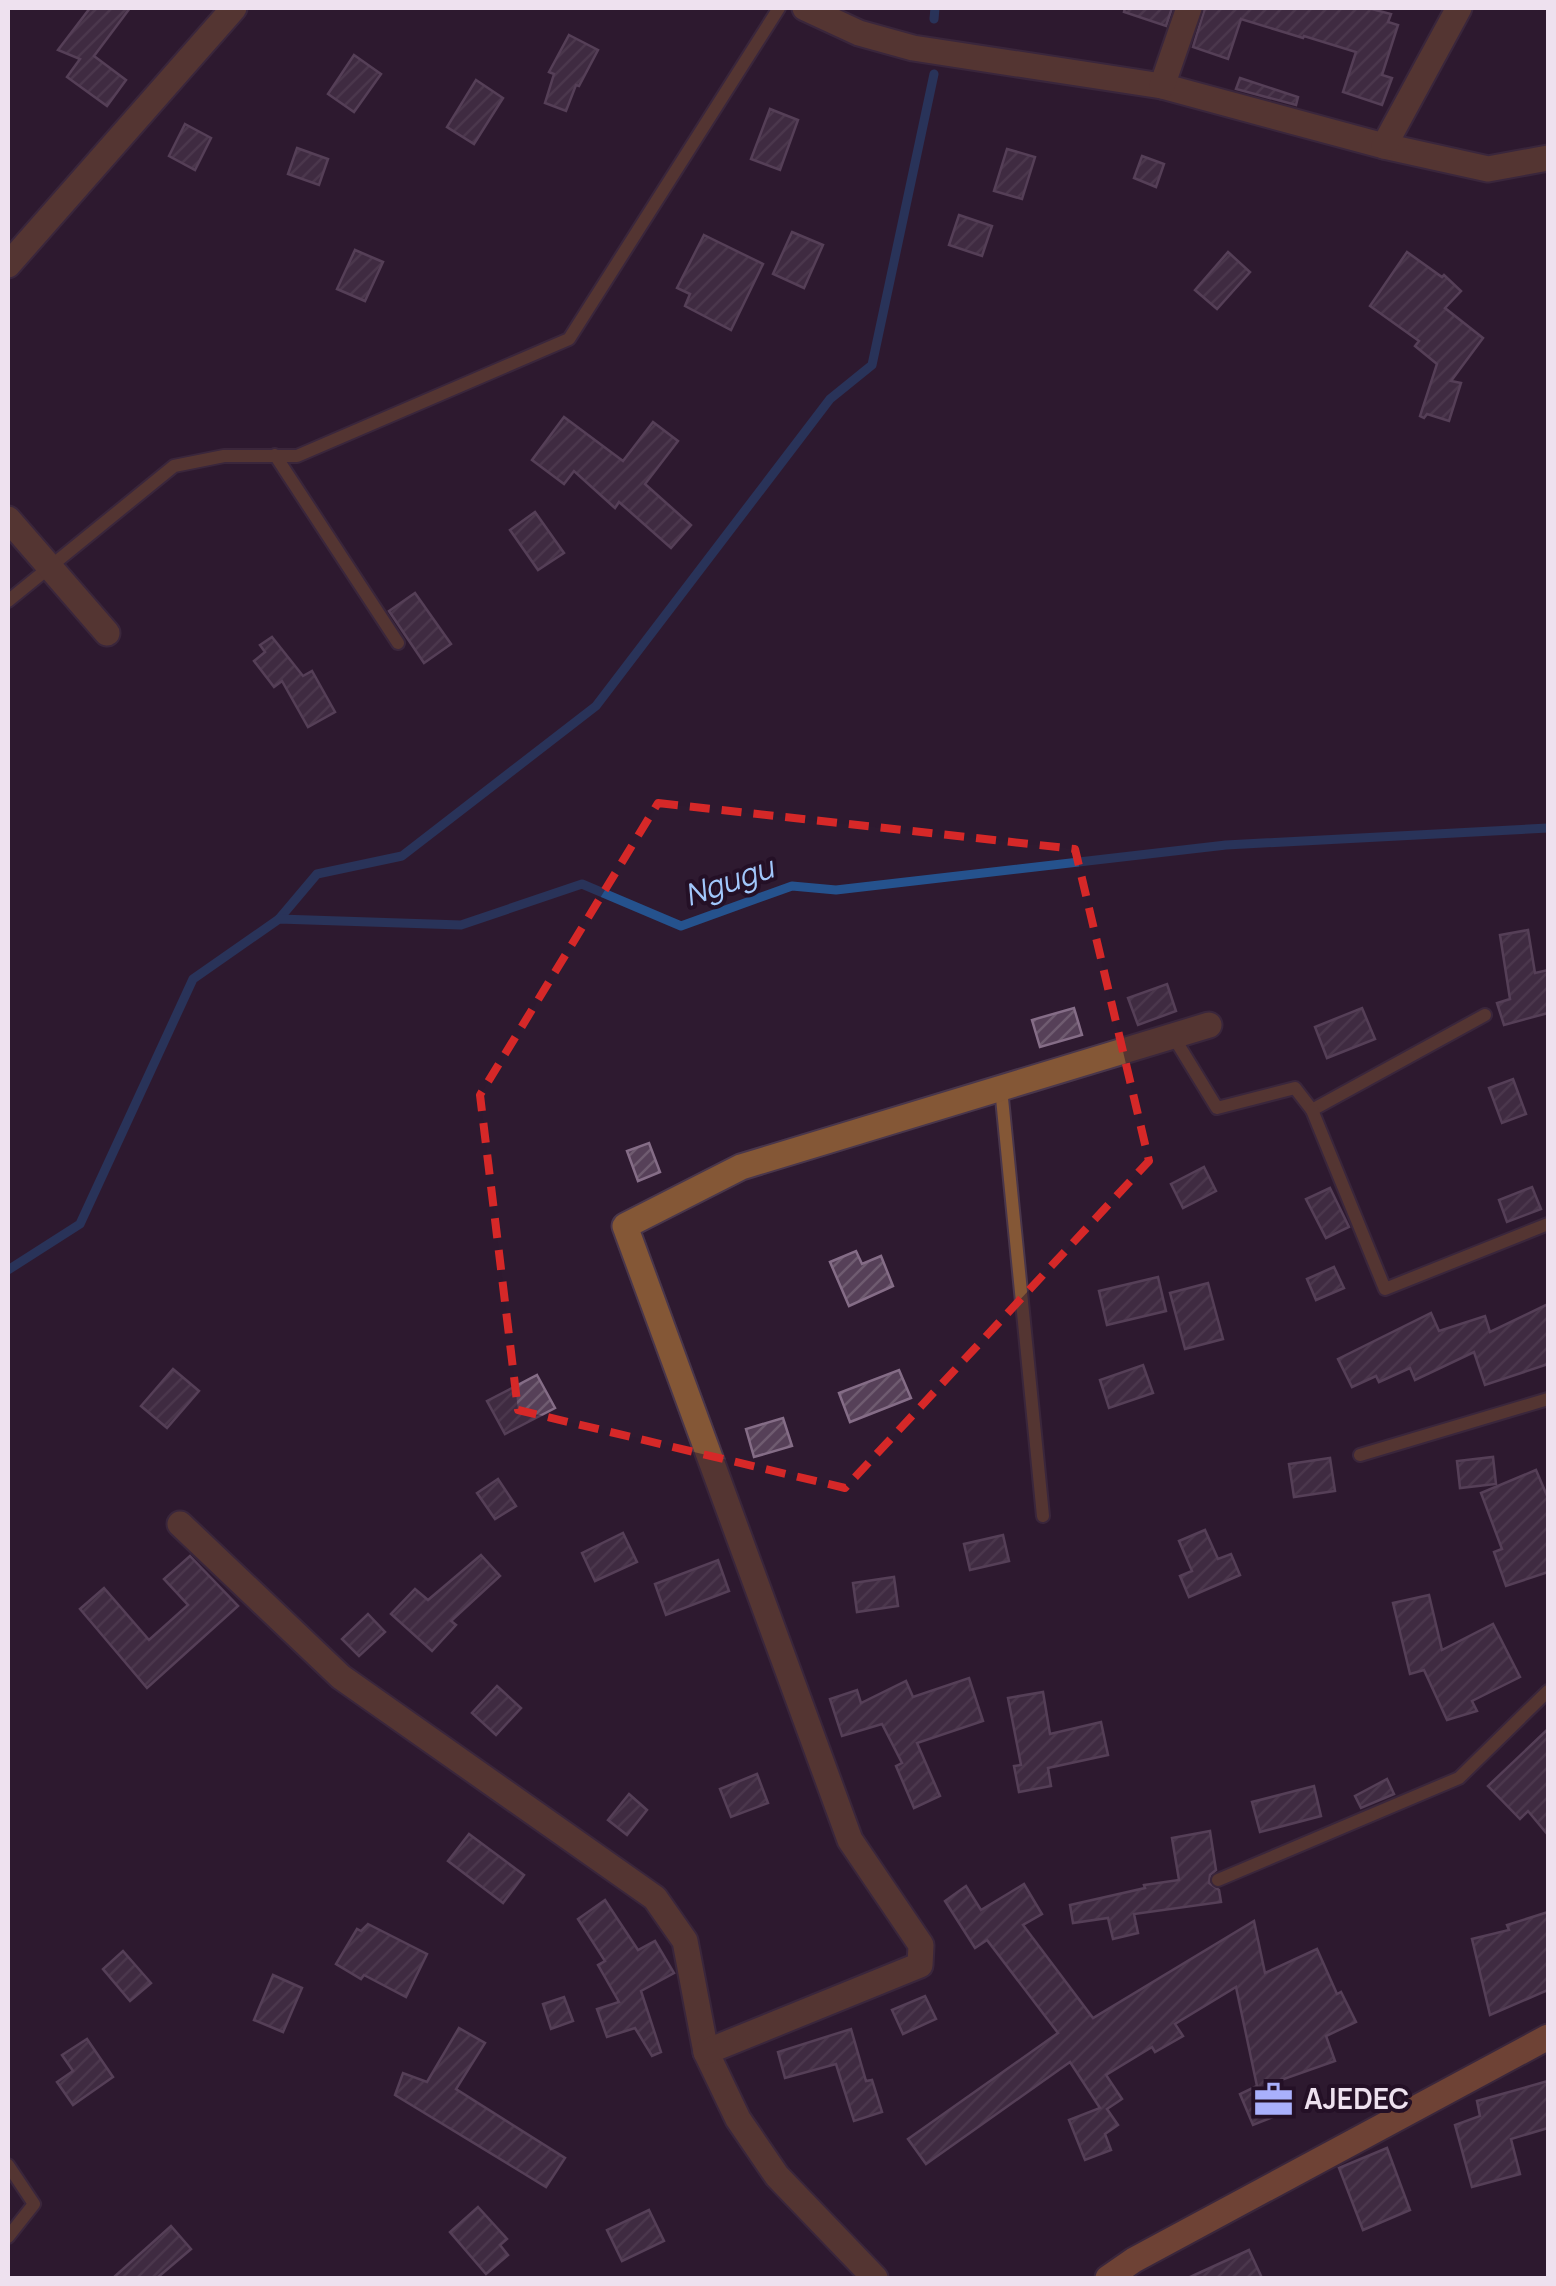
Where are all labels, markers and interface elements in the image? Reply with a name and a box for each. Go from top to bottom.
water label: Ngugu [678,846,781,915]
office icon: AJEDEC [1253,2078,1295,2120]
place label: AJEDEC [1304,2079,1409,2117]

